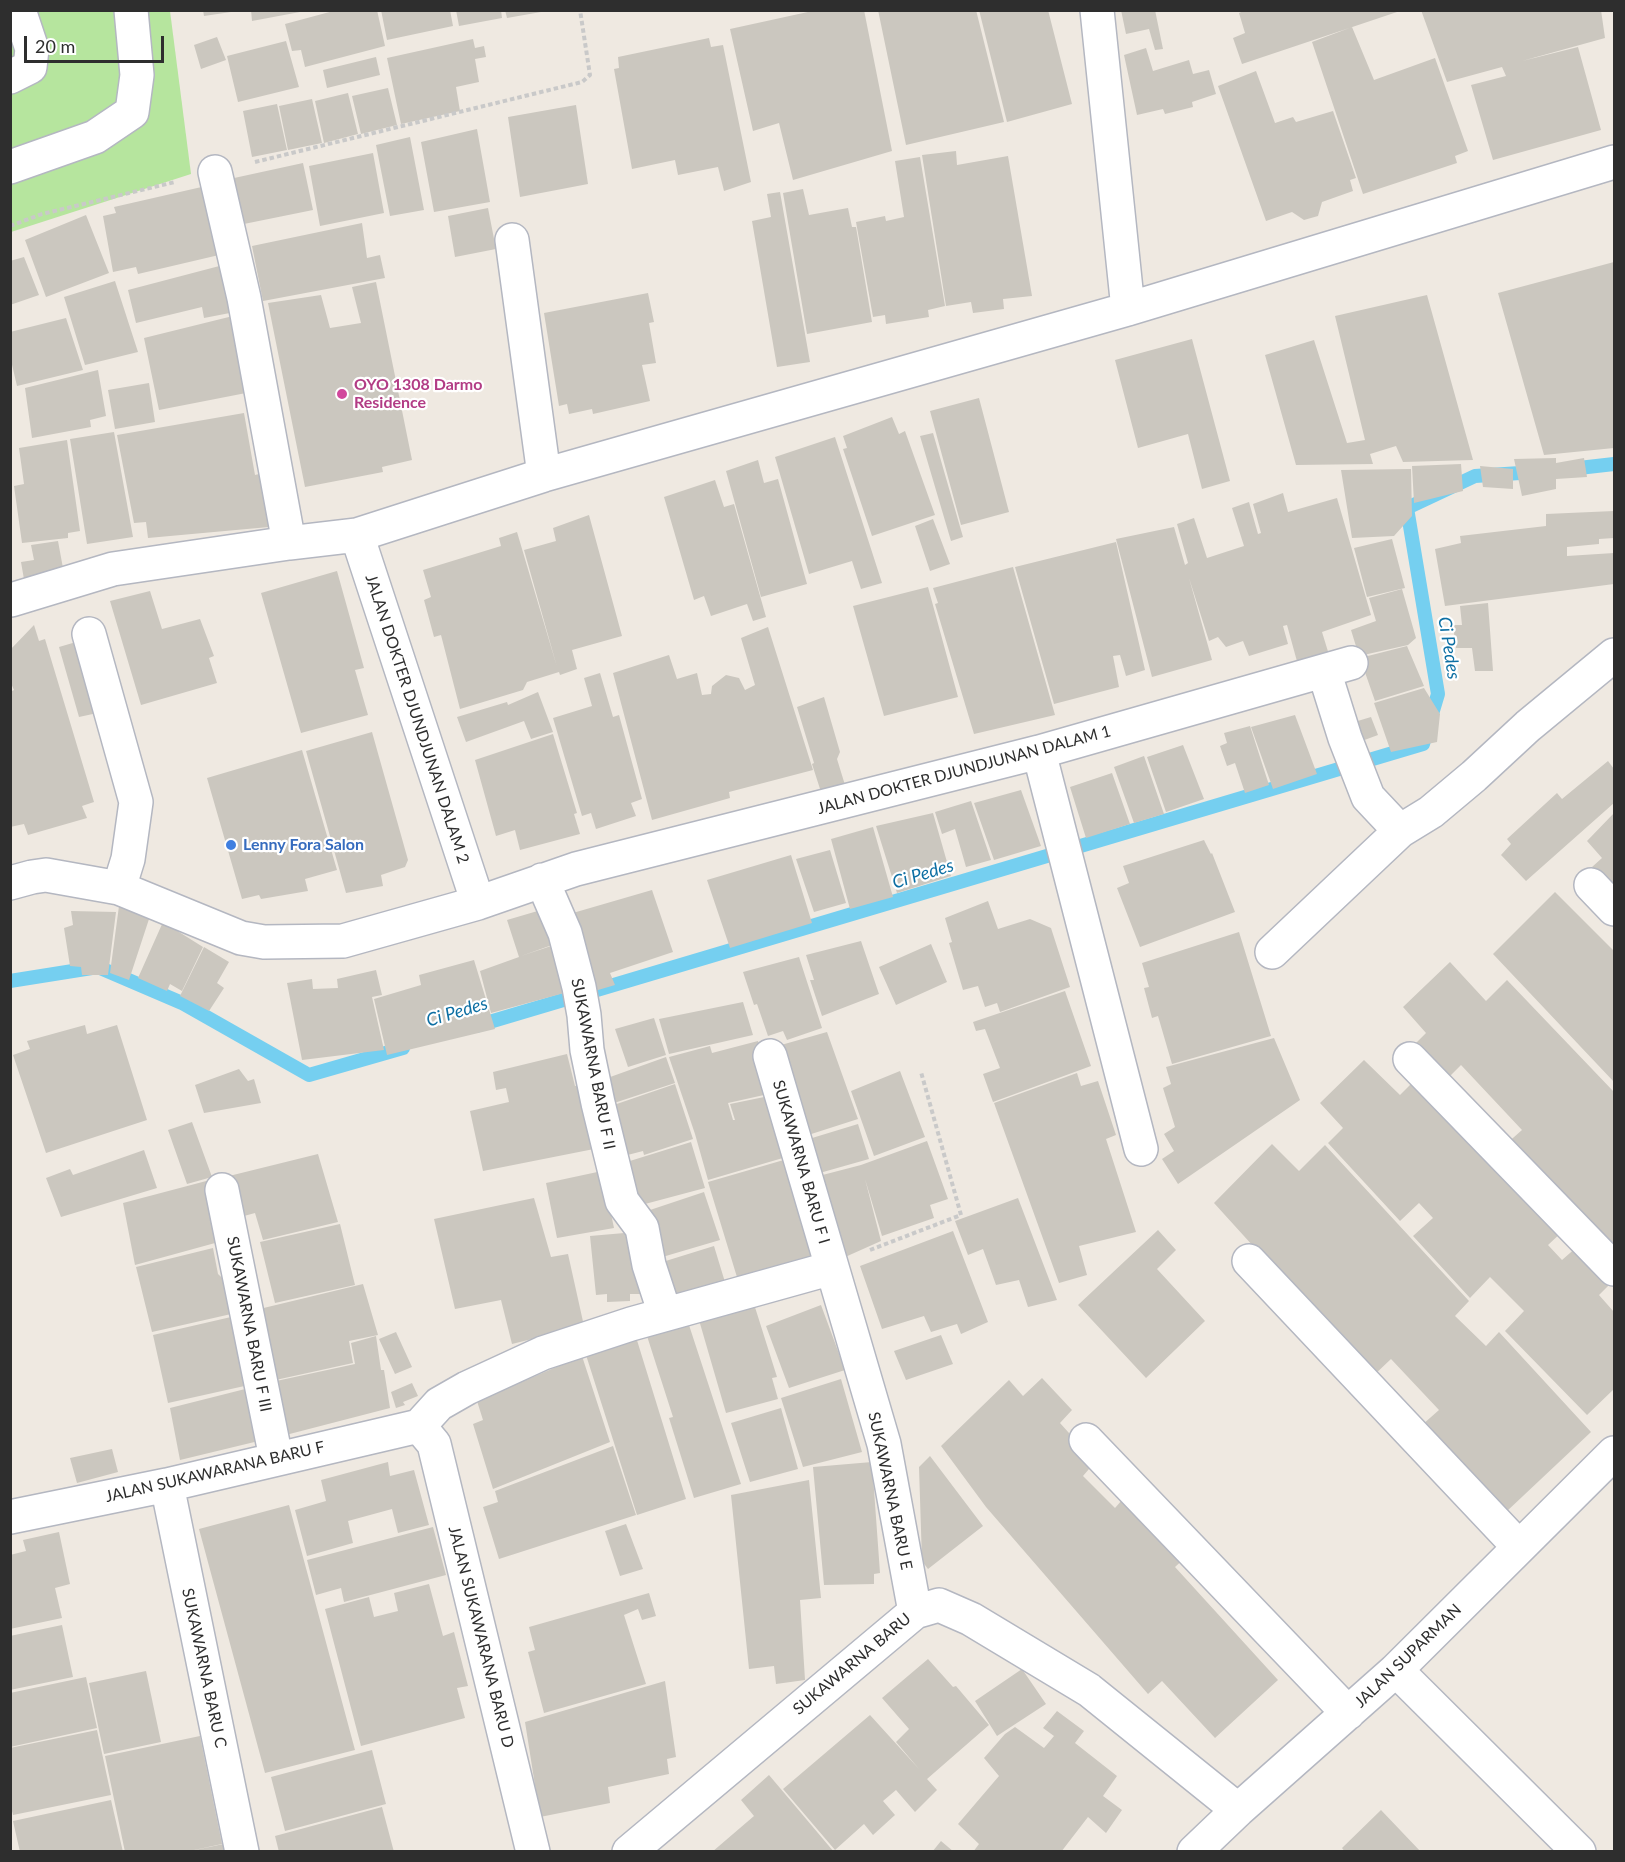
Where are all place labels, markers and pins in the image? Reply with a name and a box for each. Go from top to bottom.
place label: OYO 1308 Darmo Residence [354,375,482,413]
marker: OYO 1308 Darmo Residence [335,387,349,401]
place label: Lenny Fora Salon [243,835,364,855]
marker: Lenny Fora Salon [224,838,238,852]

